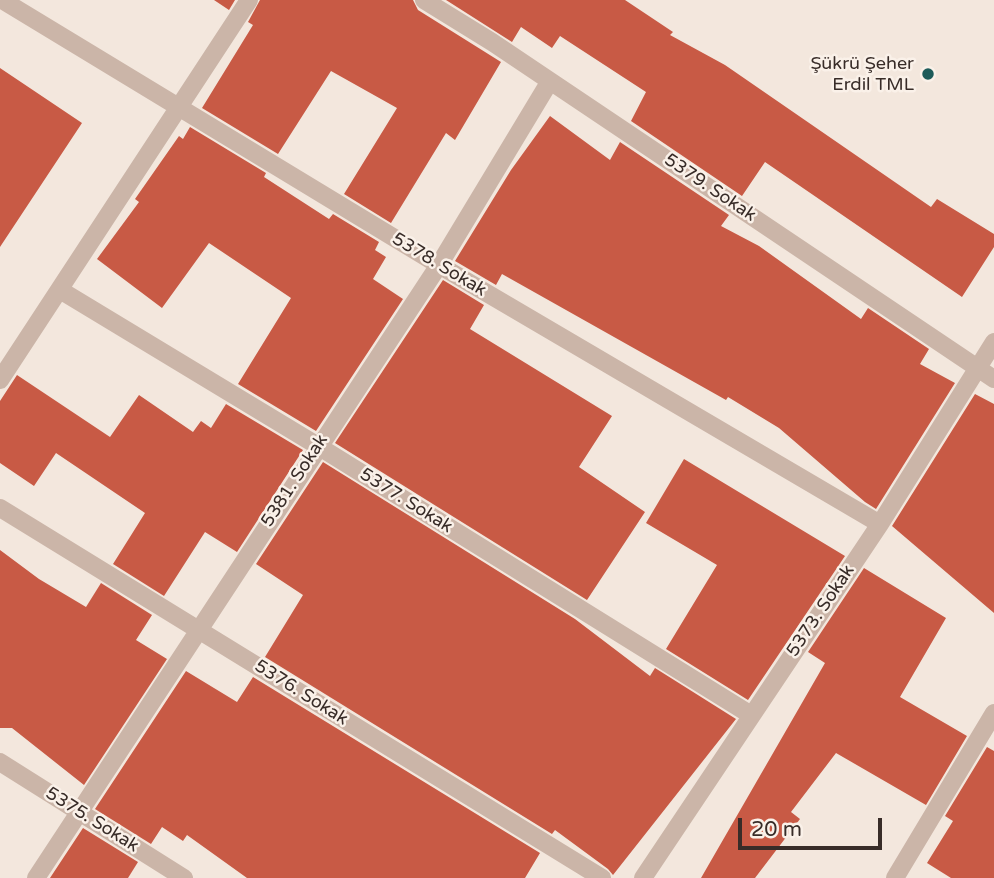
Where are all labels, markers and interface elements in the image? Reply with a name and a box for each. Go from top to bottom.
place label: Şükrü Şeher Erdil TML [810,53,914,96]
marker: Şükrü Şeher Erdil TML [920,66,936,82]
street label: 5379. Sokak [660,149,760,227]
street label: 5378. Sokak [388,228,490,302]
street label: 5381. Sokak [257,431,333,531]
street label: 5377. Sokak [356,464,456,538]
street label: 5373. Sokak [782,561,860,661]
street label: 5376. Sokak [250,656,352,730]
street label: 5375. Sokak [41,783,143,857]
scale bar [742,804,886,848]
text: 20 m [751,817,802,842]

